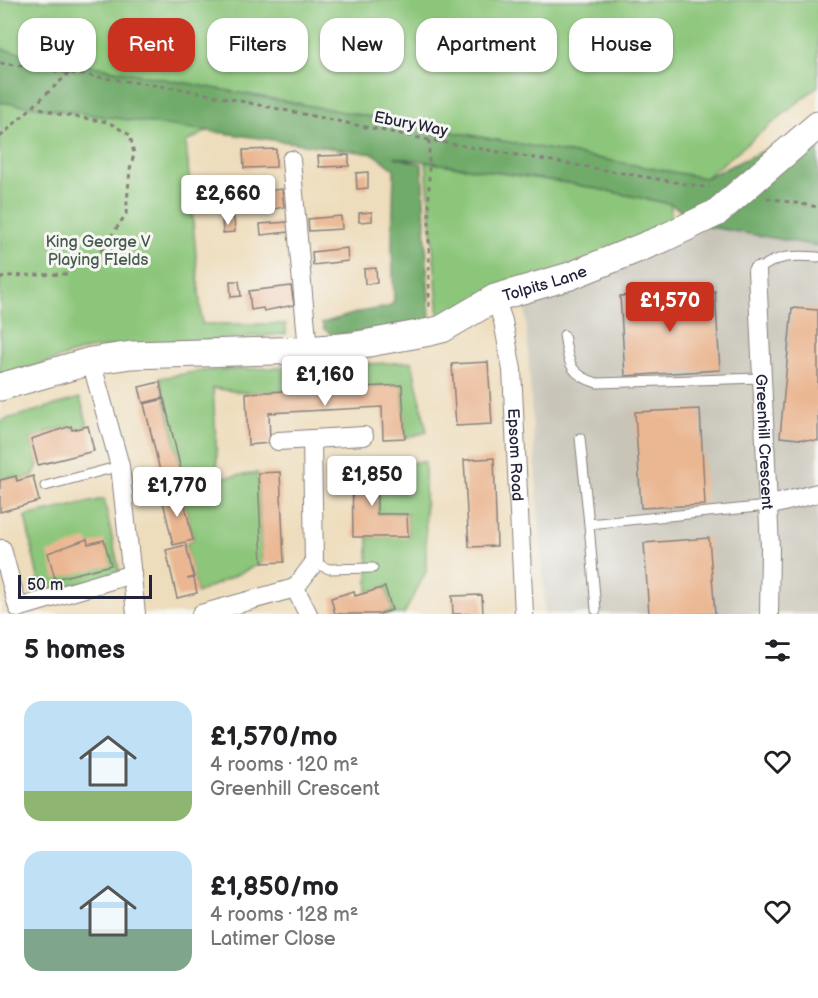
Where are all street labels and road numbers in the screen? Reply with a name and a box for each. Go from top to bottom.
street label: Ebury Way [372,108,450,141]
street label: Tolpits Lane [501,262,590,306]
street label: Greenhill Crescent [751,374,776,510]
street label: Epsom Road [503,408,526,502]

